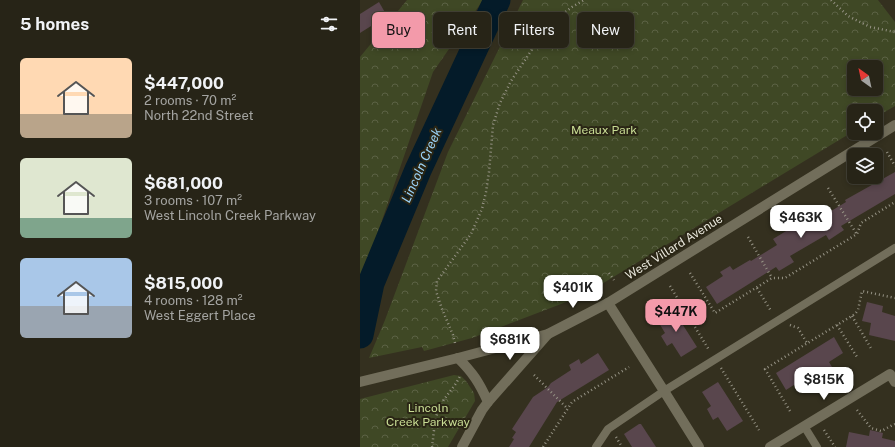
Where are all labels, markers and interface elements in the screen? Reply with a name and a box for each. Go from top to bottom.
chip: Buy [372,12,425,48]
chip: Rent [433,12,491,48]
chip: Filters [499,12,569,48]
chip: New [577,12,634,48]
icon: filters [318,13,340,35]
text: 5 homes [20,14,89,34]
north arrow [847,60,883,96]
map controls [847,60,883,184]
text: $447,000 [144,73,224,93]
icon: home [52,74,100,122]
text: 2 rooms · 70 m² [144,93,236,108]
button: locate [847,104,883,140]
text: North 22nd Street [144,108,254,123]
park label: Meaux Park [571,123,637,137]
water label: Lincoln Creek [398,125,445,205]
button: layers [847,148,883,184]
text: $681,000 [144,173,223,193]
icon: home [52,174,100,222]
text: 3 rooms · 107 m² [144,193,242,208]
pin: $463K [773,205,829,239]
text: West Lincoln Creek Parkway [144,208,316,223]
text: $463K [779,210,823,225]
street label: West Villard Avenue [623,211,725,283]
text: $815,000 [144,273,223,293]
icon: home [52,274,100,322]
pin: $401K [545,275,601,309]
text: $401K [553,280,593,295]
text: 4 rooms · 128 m² [144,293,243,308]
pin: $447K [648,299,704,333]
text: $447K [654,304,698,319]
text: West Eggert Place [144,308,256,323]
pin: $681K [482,327,538,361]
text: $681K [489,332,531,347]
pin: $815K [796,367,852,401]
text: $815K [803,372,845,387]
park label: Lincoln Creek Parkway [386,401,471,429]

